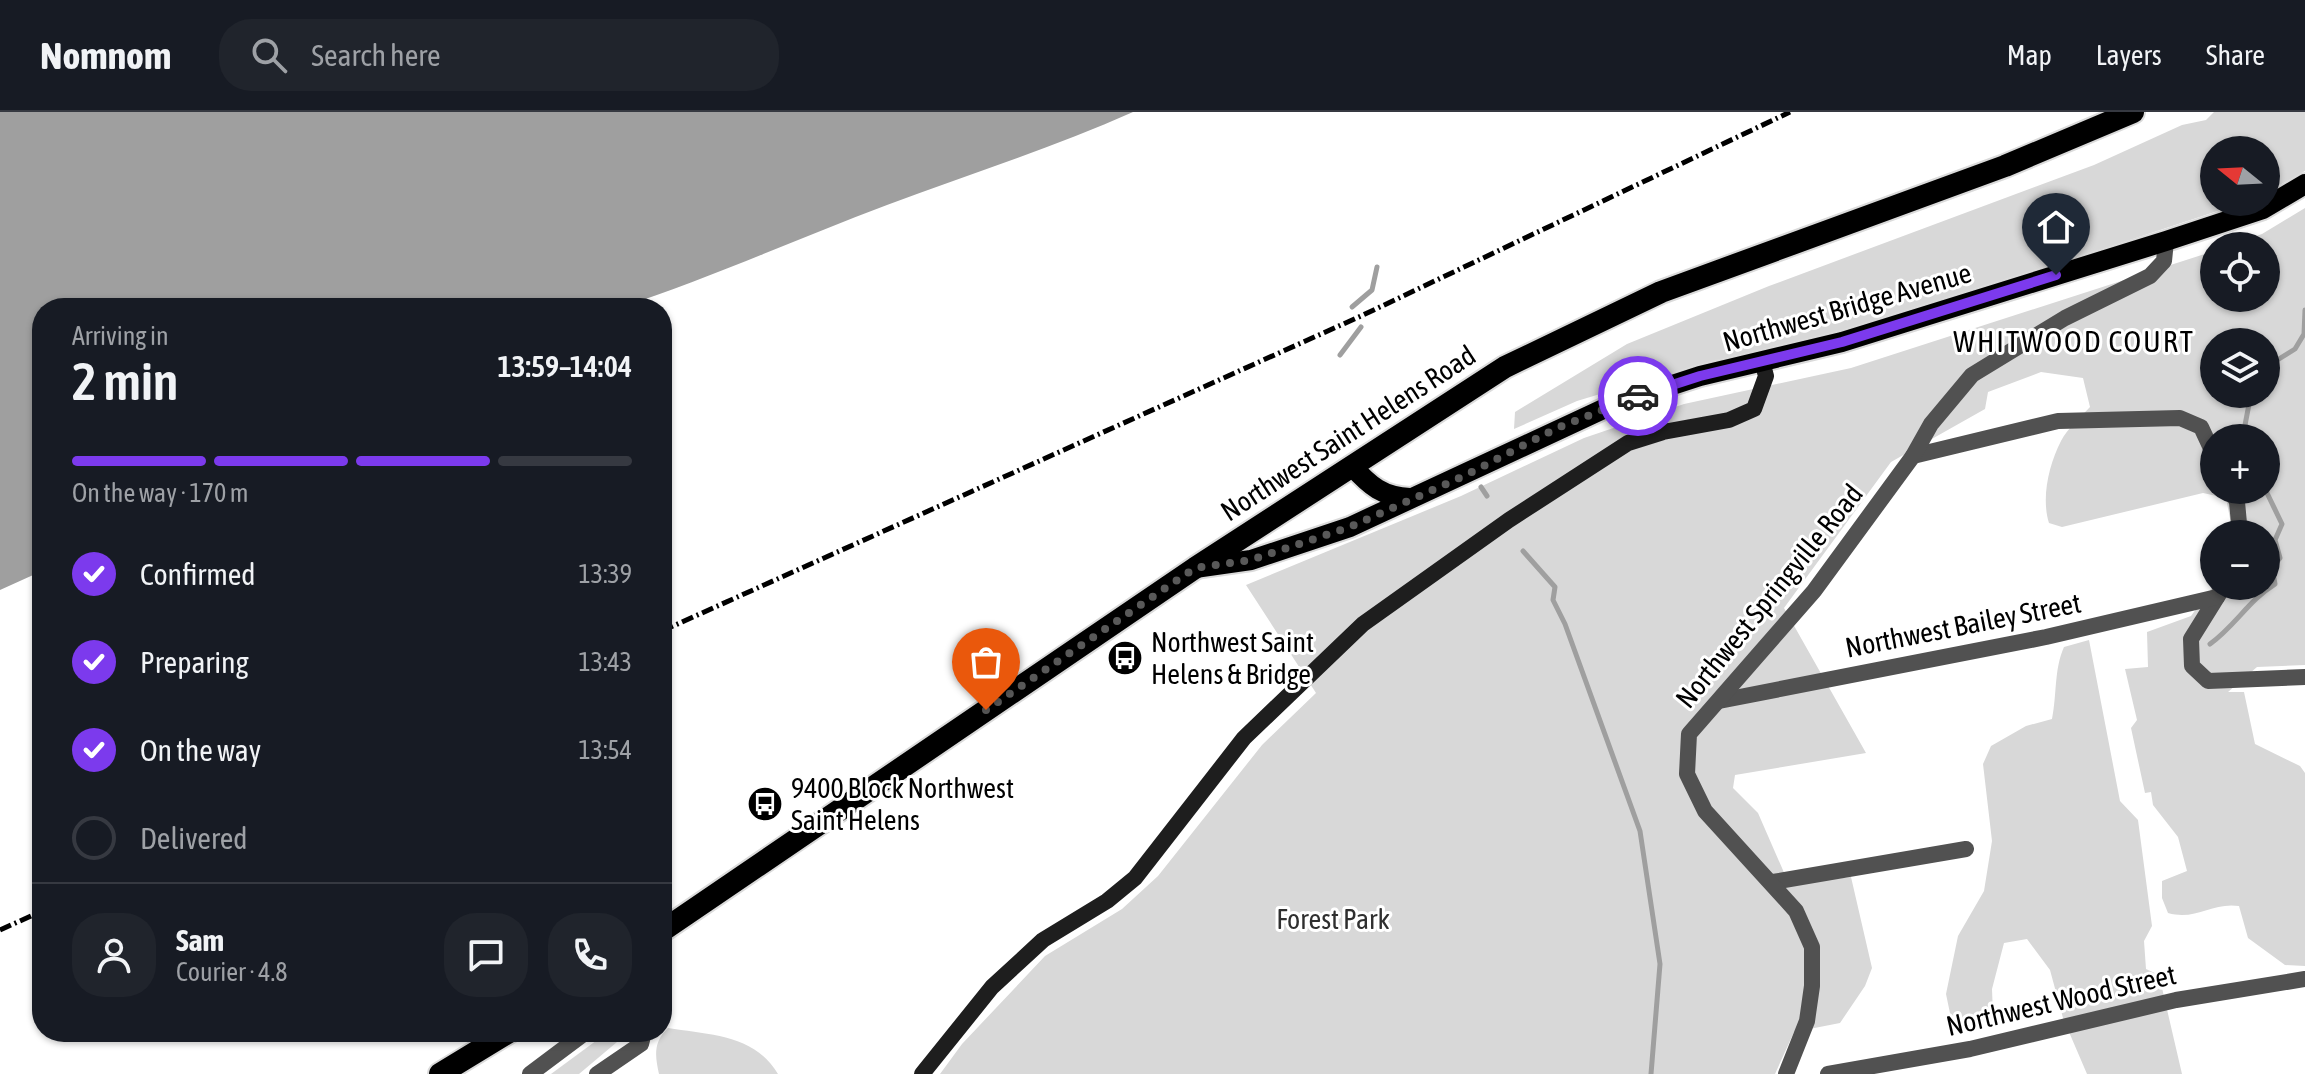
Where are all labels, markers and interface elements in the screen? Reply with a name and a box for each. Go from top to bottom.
search box [219,19,779,91]
icon: search [247,33,291,77]
text: Nomnom [40,34,171,77]
text: Search here [311,38,441,72]
text: Map [2007,39,2052,71]
text: Layers [2096,39,2162,71]
text: Share [2206,39,2265,71]
north arrow [2200,136,2280,216]
map controls [2200,136,2280,600]
pin [2022,193,2090,275]
icon: home [2034,205,2078,249]
button: locate [2200,232,2280,312]
street label: Northwest Bridge Avenue [1719,256,1975,358]
text: Arriving in [72,321,169,351]
district label: WHITWOOD COURT [1953,324,2195,358]
button: layers [2200,328,2280,408]
street label: Northwest Saint Helens Road [1215,339,1481,527]
text: 13:59–14:04 [497,349,632,383]
text: 2 min [72,351,178,411]
courier [1598,356,1678,436]
icon: car [1616,374,1660,418]
button: + [2200,424,2280,504]
text: On the way · 170 m [72,478,249,508]
street label: Northwest Springville Road [1669,478,1869,714]
button: − [2200,520,2280,600]
icon: check [72,552,116,596]
text: Confirmed [140,557,255,591]
text: 13:39 [578,559,632,589]
street label: Northwest Bailey Street [1842,586,2084,664]
place label: Northwest Saint Helens & Bridge [1151,626,1314,690]
pin [952,628,1020,710]
bus stop icon: Northwest Saint Helens & Bridge [1106,639,1144,677]
icon: check [72,640,116,684]
icon: bag [964,640,1008,684]
text: Preparing [140,645,249,679]
text: 13:43 [578,647,632,677]
icon: check [72,728,116,772]
text: On the way [140,733,261,767]
text: 13:54 [578,735,632,765]
place label: 9400 Block Northwest Saint Helens [791,772,1014,836]
bus stop icon: 9400 Block Northwest Saint Helens [746,785,784,823]
text: Delivered [140,821,248,855]
park label: Forest Park [1276,903,1390,935]
button: person [72,913,156,997]
button: chat [444,913,528,997]
button: phone [548,913,632,997]
text: Sam [176,923,224,957]
text: Courier · 4.8 [176,957,287,987]
street label: Northwest Wood Street [1943,958,2179,1042]

